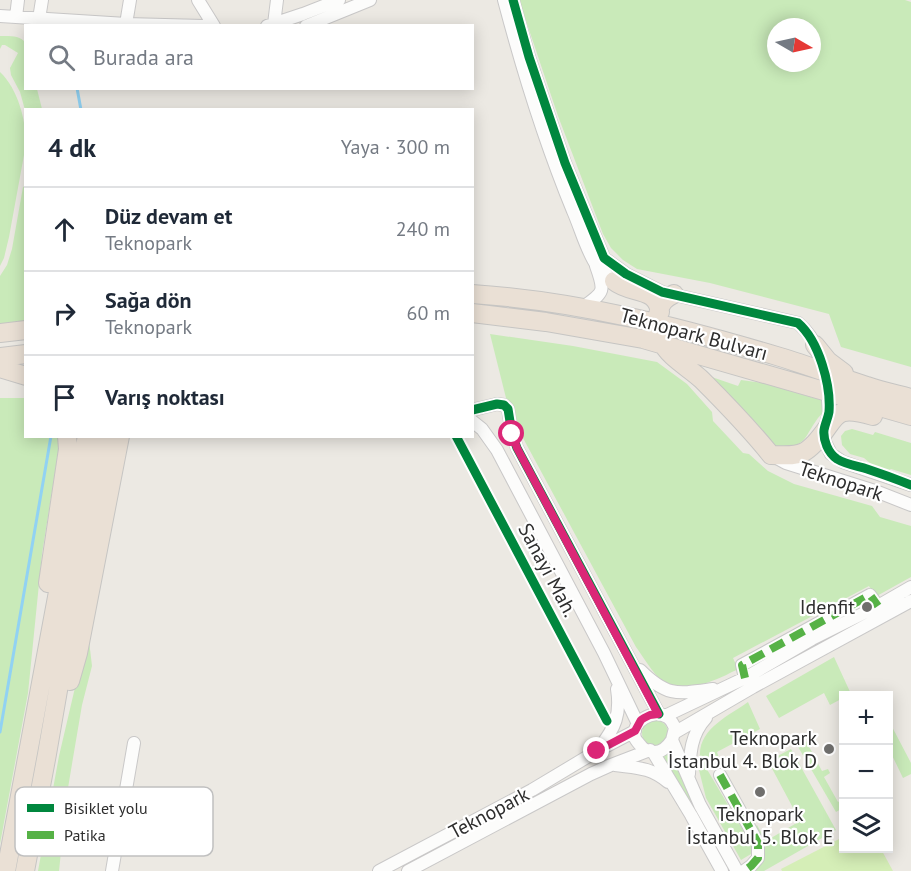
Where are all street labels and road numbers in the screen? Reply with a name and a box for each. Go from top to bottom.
street label: Teknopark Bulvarı [617,302,771,366]
street label: Teknopark [796,455,887,507]
street label: Sanayi Mah. [512,519,584,621]
street label: Teknopark [444,781,534,845]

